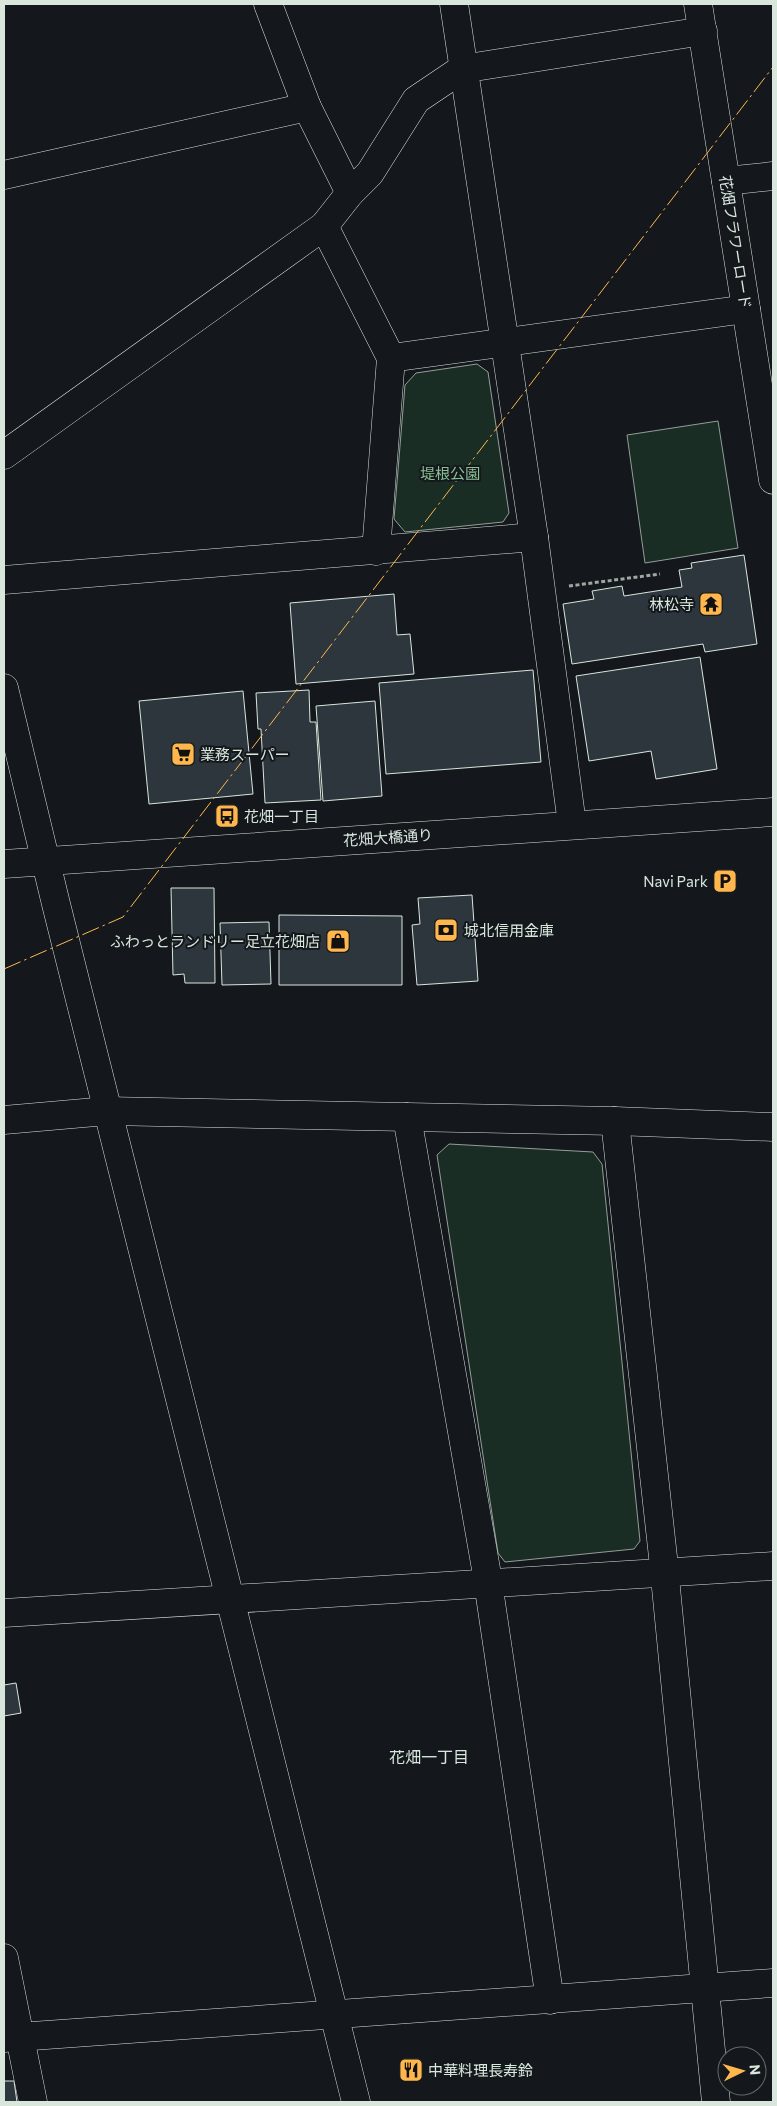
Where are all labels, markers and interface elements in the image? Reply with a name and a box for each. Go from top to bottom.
street label: 花畑フラワーロード [717,174,755,310]
park label: 堤根公園 [420,464,480,482]
temple icon: 林松寺 [698,591,724,617]
place label: 林松寺 [649,595,694,613]
supermarket icon: 業務スーパー [170,741,196,767]
place label: 業務スーパー [200,745,290,763]
bus stop icon: 花畑一丁目 [214,803,240,829]
place label: 花畑一丁目 [244,807,319,825]
street label: 花畑大橋通り [342,825,434,849]
parking icon: Navi Park [712,868,738,894]
place label: Navi Park [643,872,708,890]
bank icon: 城北信用金庫 [433,917,459,943]
place label: 城北信用金庫 [464,921,554,939]
shop icon: ふわっとランドリー足立花畑店 [325,928,351,954]
place label: ふわっとランドリー足立花畑店 [110,932,320,950]
district label: 花畑一丁目 [389,1747,469,1766]
north arrow [717,2046,767,2096]
restaurant icon: 中華料理長寿鈴 [398,2057,424,2083]
place label: 中華料理長寿鈴 [428,2061,533,2079]
text: N [747,2064,764,2076]

